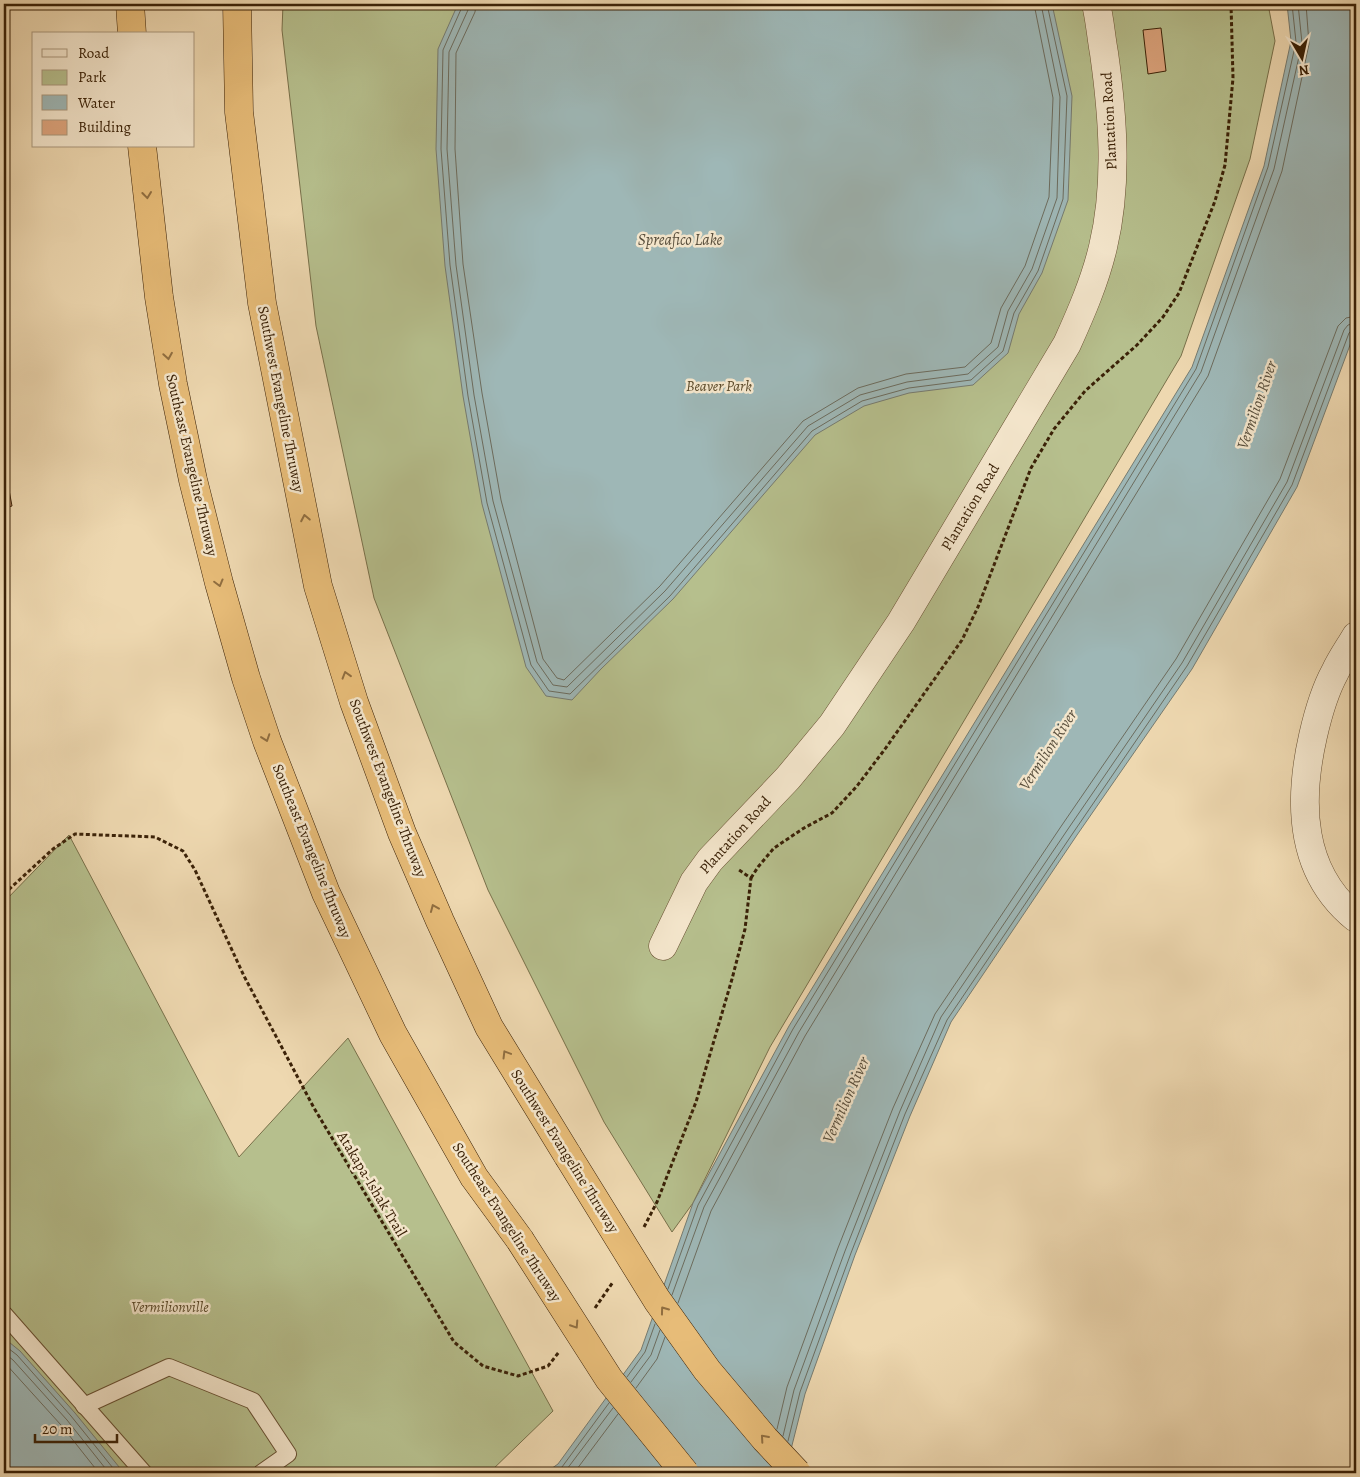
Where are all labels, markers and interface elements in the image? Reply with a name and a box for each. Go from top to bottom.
legend [32,32,195,148]
north arrow [1278,32,1328,82]
text: Road [78,43,110,63]
text: N [1297,60,1310,81]
text: Park [78,67,107,87]
street label: Plantation Road [1096,71,1122,171]
text: Water [77,93,115,113]
text: Building [78,117,131,137]
one-way arrow [141,191,152,199]
water label: Spreafico Lake [638,229,723,251]
street label: Southwest Evangeline Thruway [253,304,309,494]
one-way arrow [162,352,173,360]
water label: Vermilion River [1232,358,1283,452]
street label: Southeast Evangeline Thruway [161,372,223,558]
park label: Beaver Park [686,376,752,396]
street label: Plantation Road [936,459,1004,554]
one-way arrow [300,514,310,522]
one-way arrow [213,578,224,587]
one-way arrow [341,671,351,680]
street label: Southwest Evangeline Thruway [345,696,431,880]
water label: Vermilion River [1014,705,1083,795]
one-way arrow [260,733,270,742]
street label: Southeast Evangeline Thruway [268,761,356,941]
street label: Plantation Road [695,791,776,878]
one-way arrow [430,905,440,913]
one-way arrow [502,1051,512,1060]
water label: Vermilion River [817,1053,875,1146]
street label: Southwest Evangeline Thruway [506,1065,624,1237]
street label: Atakapa-Ishak Trail [332,1127,412,1241]
street label: Southeast Evangeline Thruway [448,1138,566,1306]
park label: Vermilionville [131,1297,209,1317]
one-way arrow [661,1306,670,1316]
one-way arrow [569,1319,578,1328]
scale bar [35,1412,118,1444]
text: 20 m [42,1419,73,1439]
one-way arrow [761,1434,770,1443]

